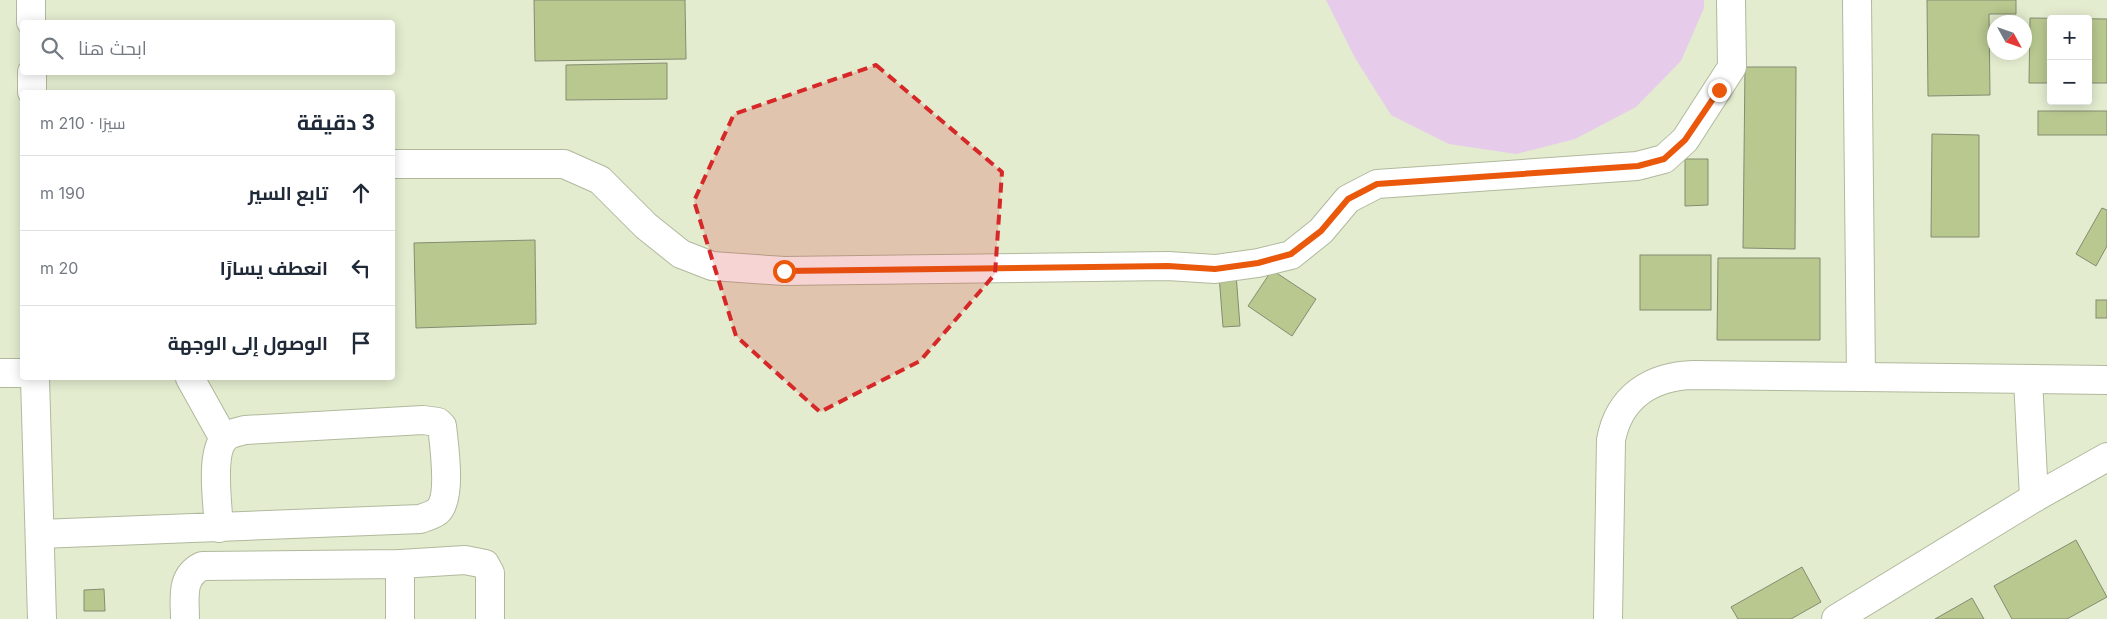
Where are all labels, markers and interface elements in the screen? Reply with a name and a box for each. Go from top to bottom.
north arrow [1987,15,2032,60]
map controls [2047,15,2092,105]
button: + [2047,15,2092,60]
search box [20,20,395,75]
icon: search [38,34,66,62]
text: ابحث هنا [78,37,147,60]
button: − [2047,60,2092,105]
route end [1708,79,1731,102]
text: 3 دقيقة [297,110,375,135]
text: سيرًا · 210 m [40,113,126,133]
icon: ahead [347,179,375,207]
text: تابع السير [248,182,328,205]
text: 190 m [40,183,85,203]
icon: left [347,254,375,282]
text: انعطف يسارًا [220,257,328,280]
text: 20 m [40,258,78,278]
route start [773,260,796,283]
icon: arrive [347,329,375,357]
text: الوصول إلى الوجهة [168,332,328,355]

